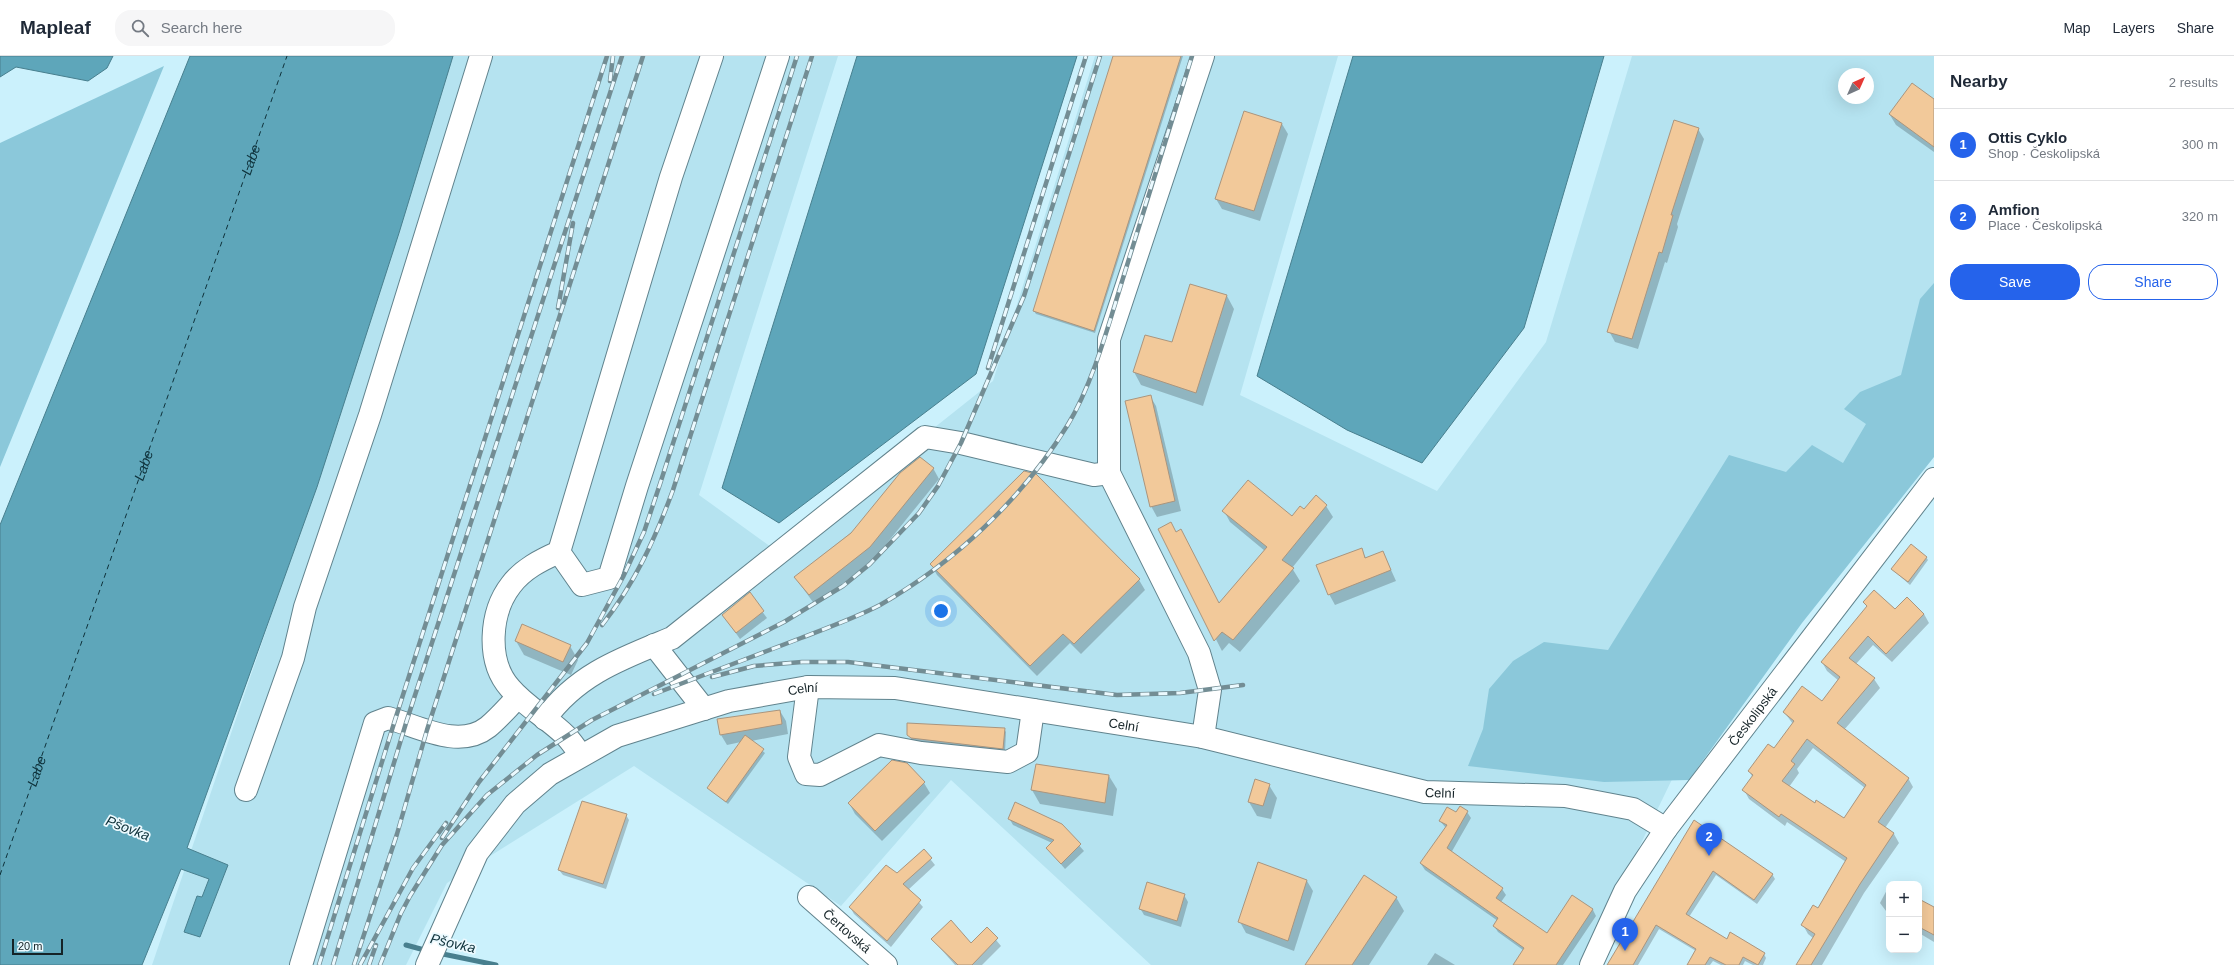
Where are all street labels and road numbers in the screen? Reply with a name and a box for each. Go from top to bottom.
street label: Celní [787,680,818,698]
street label: Českolipská [1726,683,1781,749]
street label: Celní [1108,715,1140,735]
street label: Celní [1425,785,1456,801]
street label: Čertovská [820,906,874,957]

